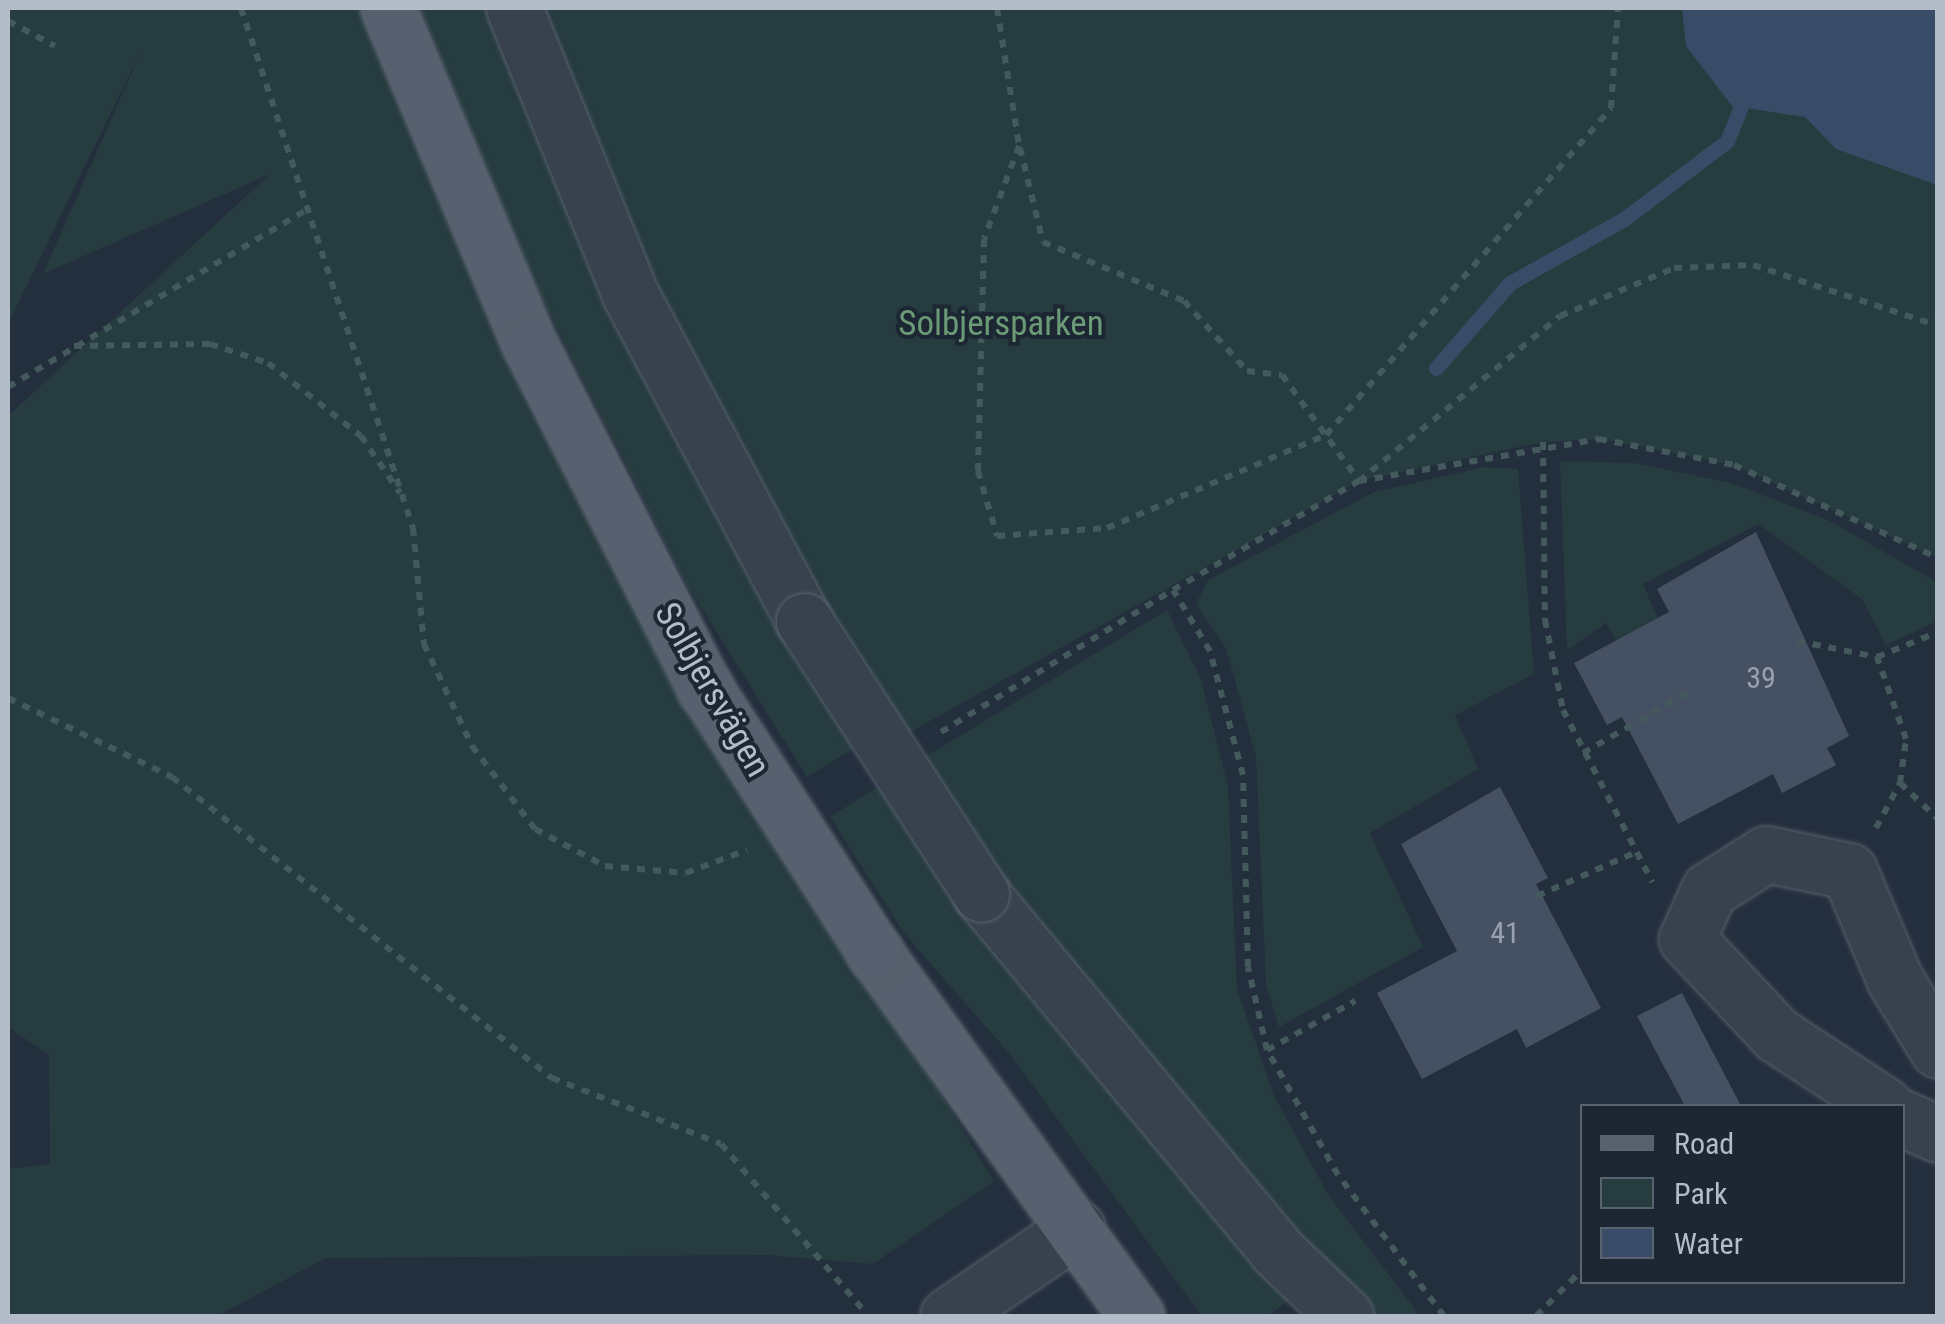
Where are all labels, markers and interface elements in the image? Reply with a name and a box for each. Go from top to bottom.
park label: Solbjersparken [898,303,1104,345]
street label: Solbjersvägen [645,596,779,784]
house number: 39 [1746,660,1776,696]
house number: 41 [1490,915,1520,951]
legend [1580,1104,1905,1284]
text: Road [1674,1126,1734,1161]
text: Park [1674,1176,1728,1211]
text: Water [1674,1226,1743,1261]

